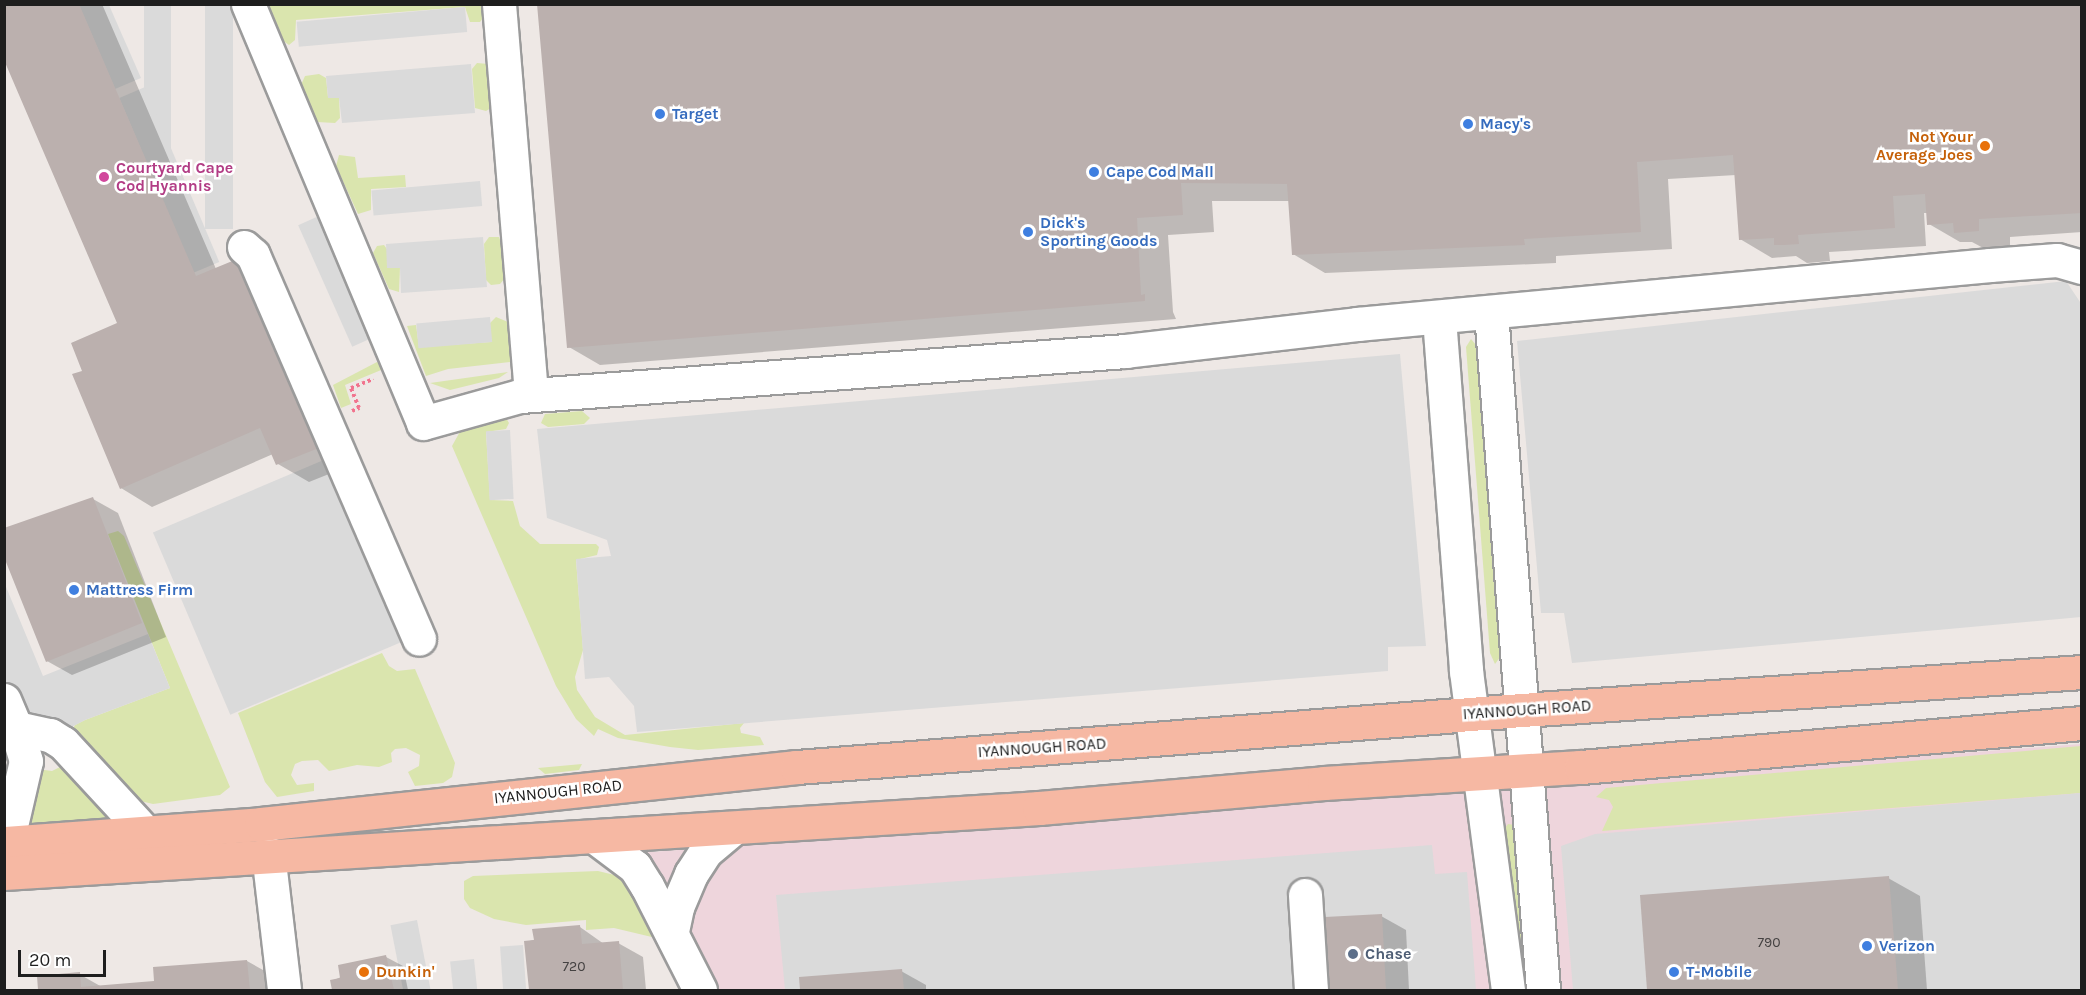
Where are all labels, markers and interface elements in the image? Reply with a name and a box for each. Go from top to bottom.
place label: Target [672,104,719,124]
marker: Target [653,107,667,121]
place label: Macy's [1480,114,1531,134]
marker: Macy's [1461,117,1475,131]
place label: Not Your Average Joes [1876,127,1973,165]
marker: Not Your Average Joes [1978,139,1992,153]
place label: Courtyard Cape Cod Hyannis [116,158,233,196]
place label: Cape Cod Mall [1106,162,1214,182]
marker: Cape Cod Mall [1087,165,1101,179]
marker: Courtyard Cape Cod Hyannis [97,170,111,184]
place label: Dick's Sporting Goods [1040,213,1157,251]
marker: Dick's Sporting Goods [1021,225,1035,239]
place label: Mattress Firm [86,580,193,600]
marker: Mattress Firm [67,583,81,597]
street label: IYANNOUGH ROAD [1462,696,1592,724]
street label: IYANNOUGH ROAD [977,734,1107,762]
street label: IYANNOUGH ROAD [493,776,623,808]
house number: 790 [1757,935,1781,951]
place label: Verizon [1879,936,1935,956]
scale bar [21,938,110,976]
marker: Verizon [1860,939,1874,953]
place label: Chase [1365,944,1411,964]
marker: Chase [1346,947,1360,961]
text: 20 m [29,949,71,971]
house number: 720 [563,959,585,975]
place label: Dunkin' [376,962,435,982]
place label: T-Mobile [1686,962,1752,982]
marker: Dunkin' [357,965,371,979]
marker: T-Mobile [1667,965,1681,979]

